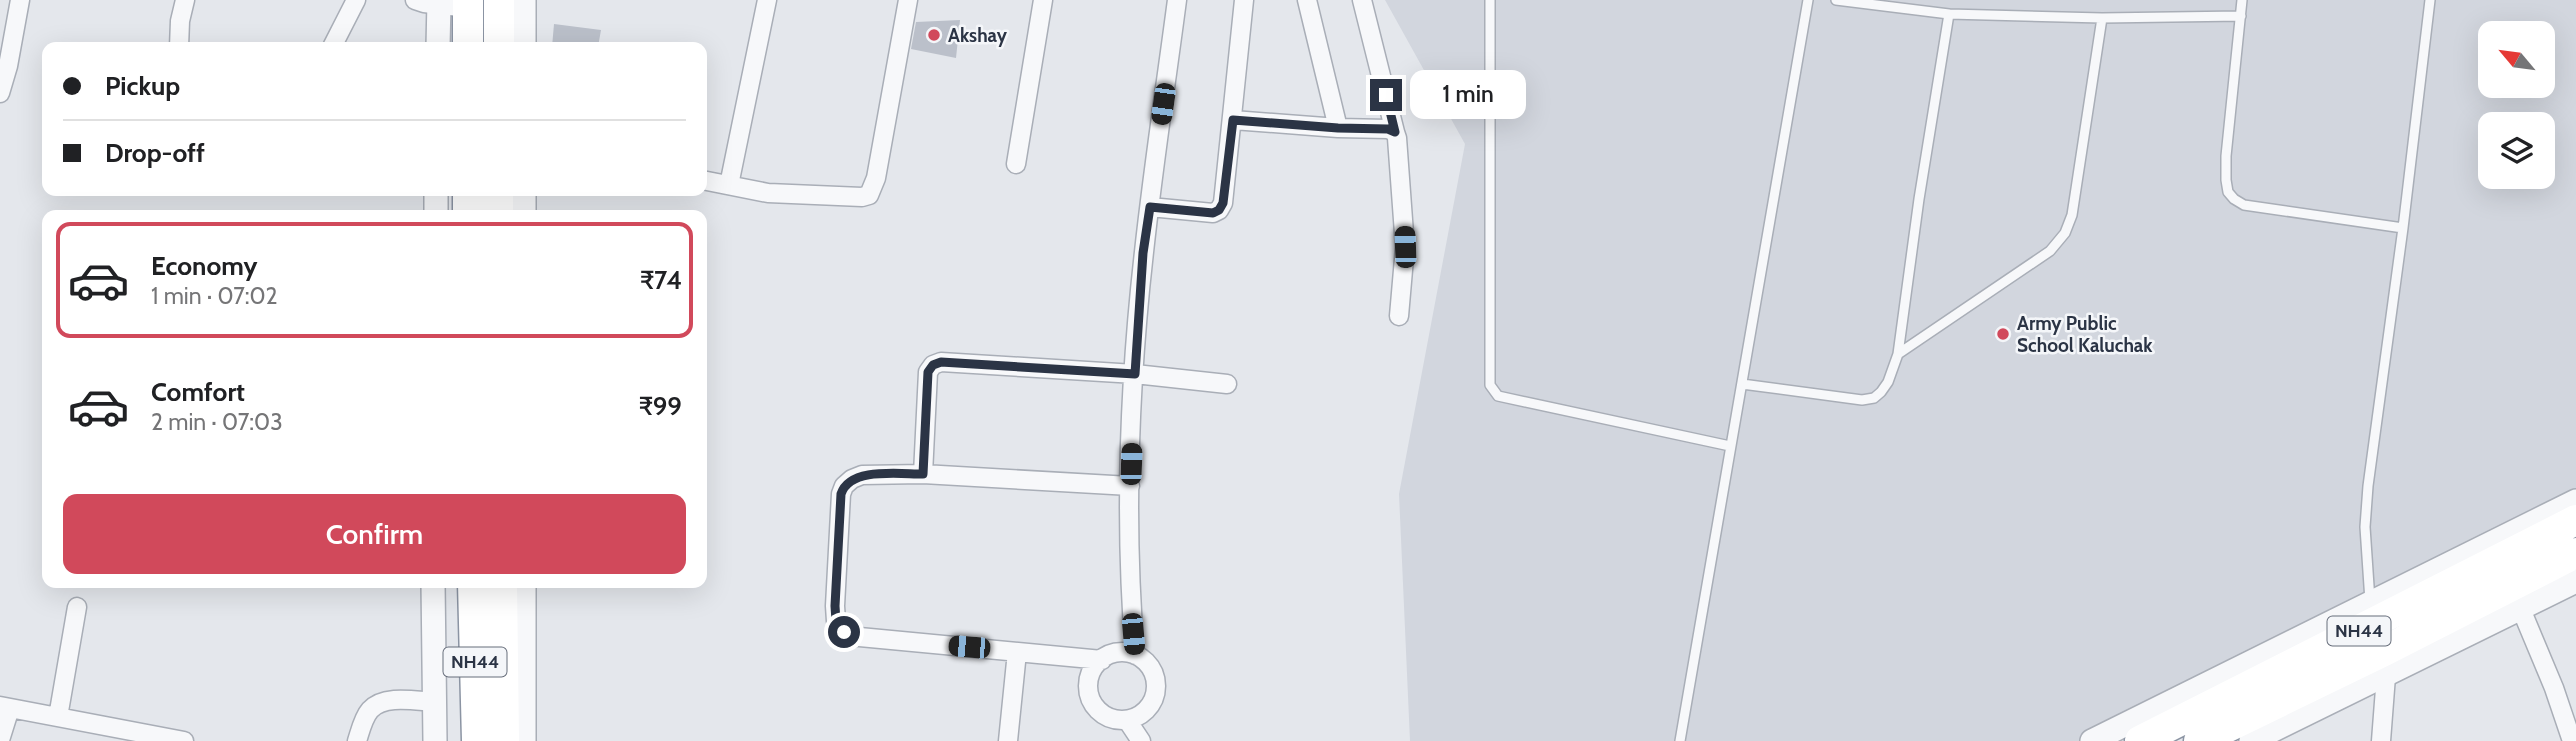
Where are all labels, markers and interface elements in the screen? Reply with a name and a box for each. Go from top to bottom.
north arrow [2478,21,2555,98]
map controls [2478,21,2555,189]
place label: Akshay [948,24,1008,47]
marker: Akshay [926,27,942,43]
text: Pickup [105,70,180,102]
callout: 1 min [1410,70,1526,119]
route end [1370,79,1402,111]
text: 1 min [1442,80,1494,108]
car [1150,82,1177,126]
button: layers [2478,112,2555,189]
text: Drop-off [105,137,205,169]
car [1394,226,1417,268]
icon: car [67,249,130,312]
text: Economy [151,250,257,282]
text: ₹74 [640,264,682,296]
text: 1 min · 07:02 [151,282,278,310]
place label: Army Public School Kaluchak [2017,312,2153,357]
marker: Army Public School Kaluchak [1995,326,2011,342]
icon: car [67,375,130,438]
text: Comfort [151,376,245,408]
text: ₹99 [639,390,682,422]
text: 2 min · 07:03 [151,408,283,436]
car [1120,443,1143,485]
button: Confirm [63,494,686,574]
car [1121,612,1146,656]
route start [828,616,860,648]
road number: NH44 [2328,616,2390,646]
car [948,635,991,659]
road number: NH44 [444,648,506,676]

